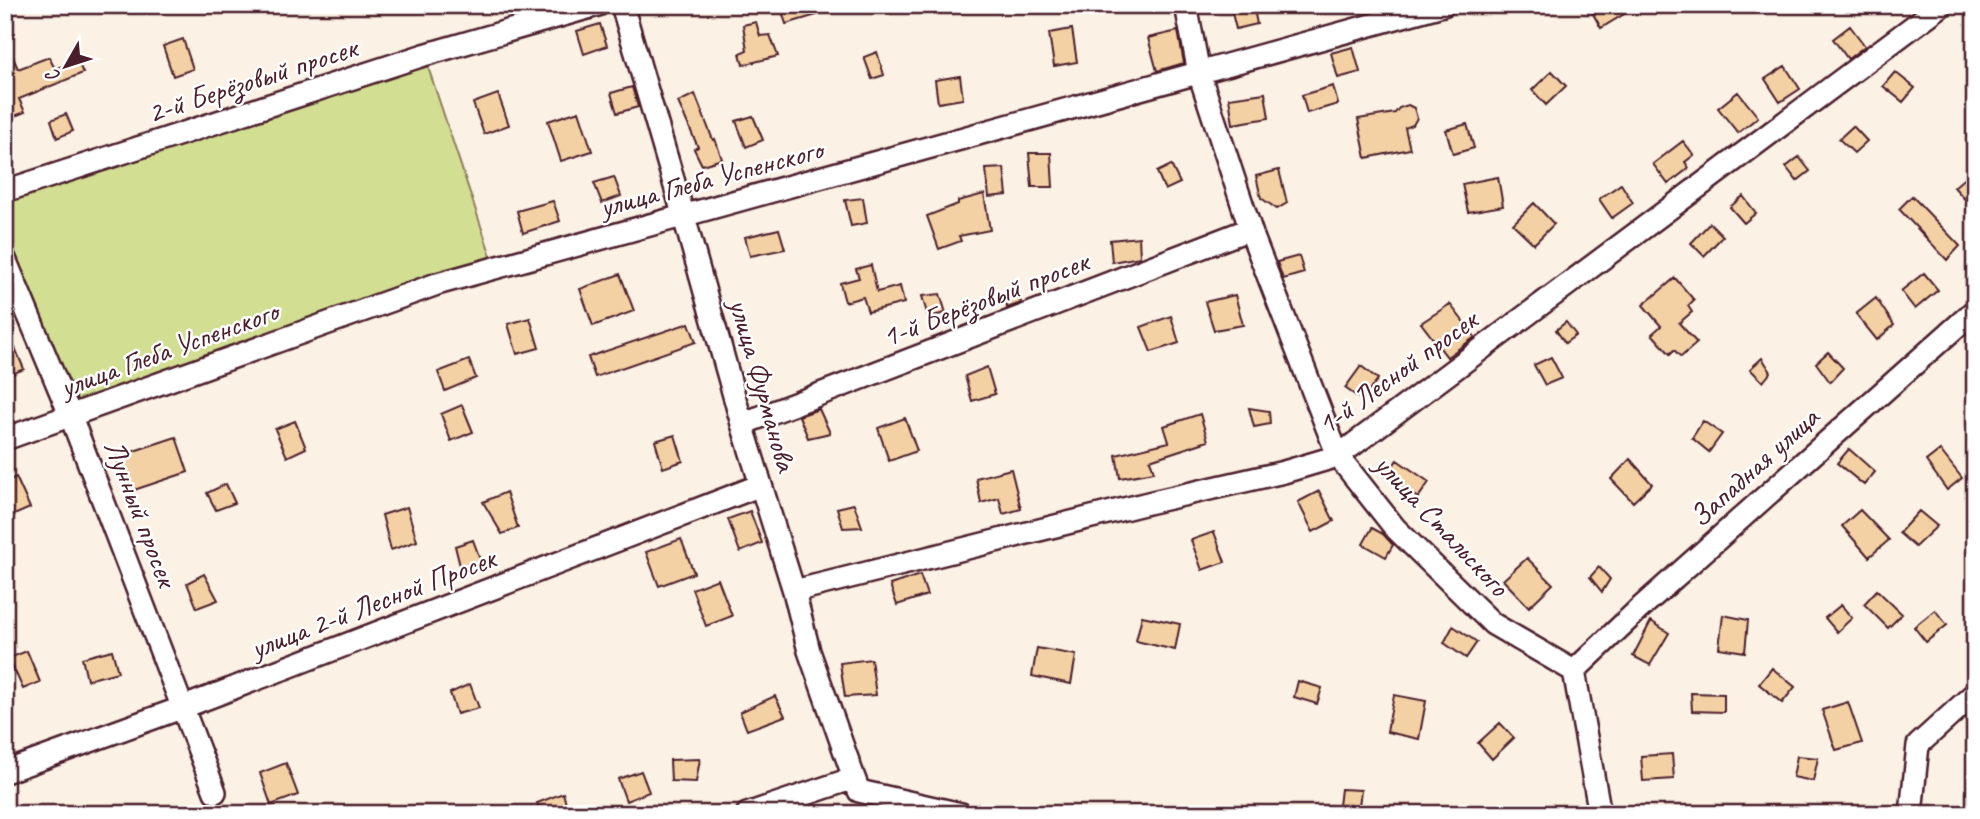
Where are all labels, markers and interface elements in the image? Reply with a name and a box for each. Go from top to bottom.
street label: 2-й Берёзовый просек [143,27,364,132]
north arrow [32,32,102,102]
text: С [40,63,66,87]
street label: улица Глеба Успенского [594,129,830,227]
street label: 1-й Берёзовый просек [877,241,1096,356]
street label: улица Глеба Успенского [53,291,286,407]
street label: улица Фурманова [720,292,806,477]
street label: 1-й Лесной просек [1309,299,1487,443]
street label: Западная улица [1681,398,1828,535]
street label: Лунный просек [96,434,187,594]
street label: улица Стальского [1365,445,1518,605]
street label: улица 2-й Лесной Просек [243,538,503,668]

